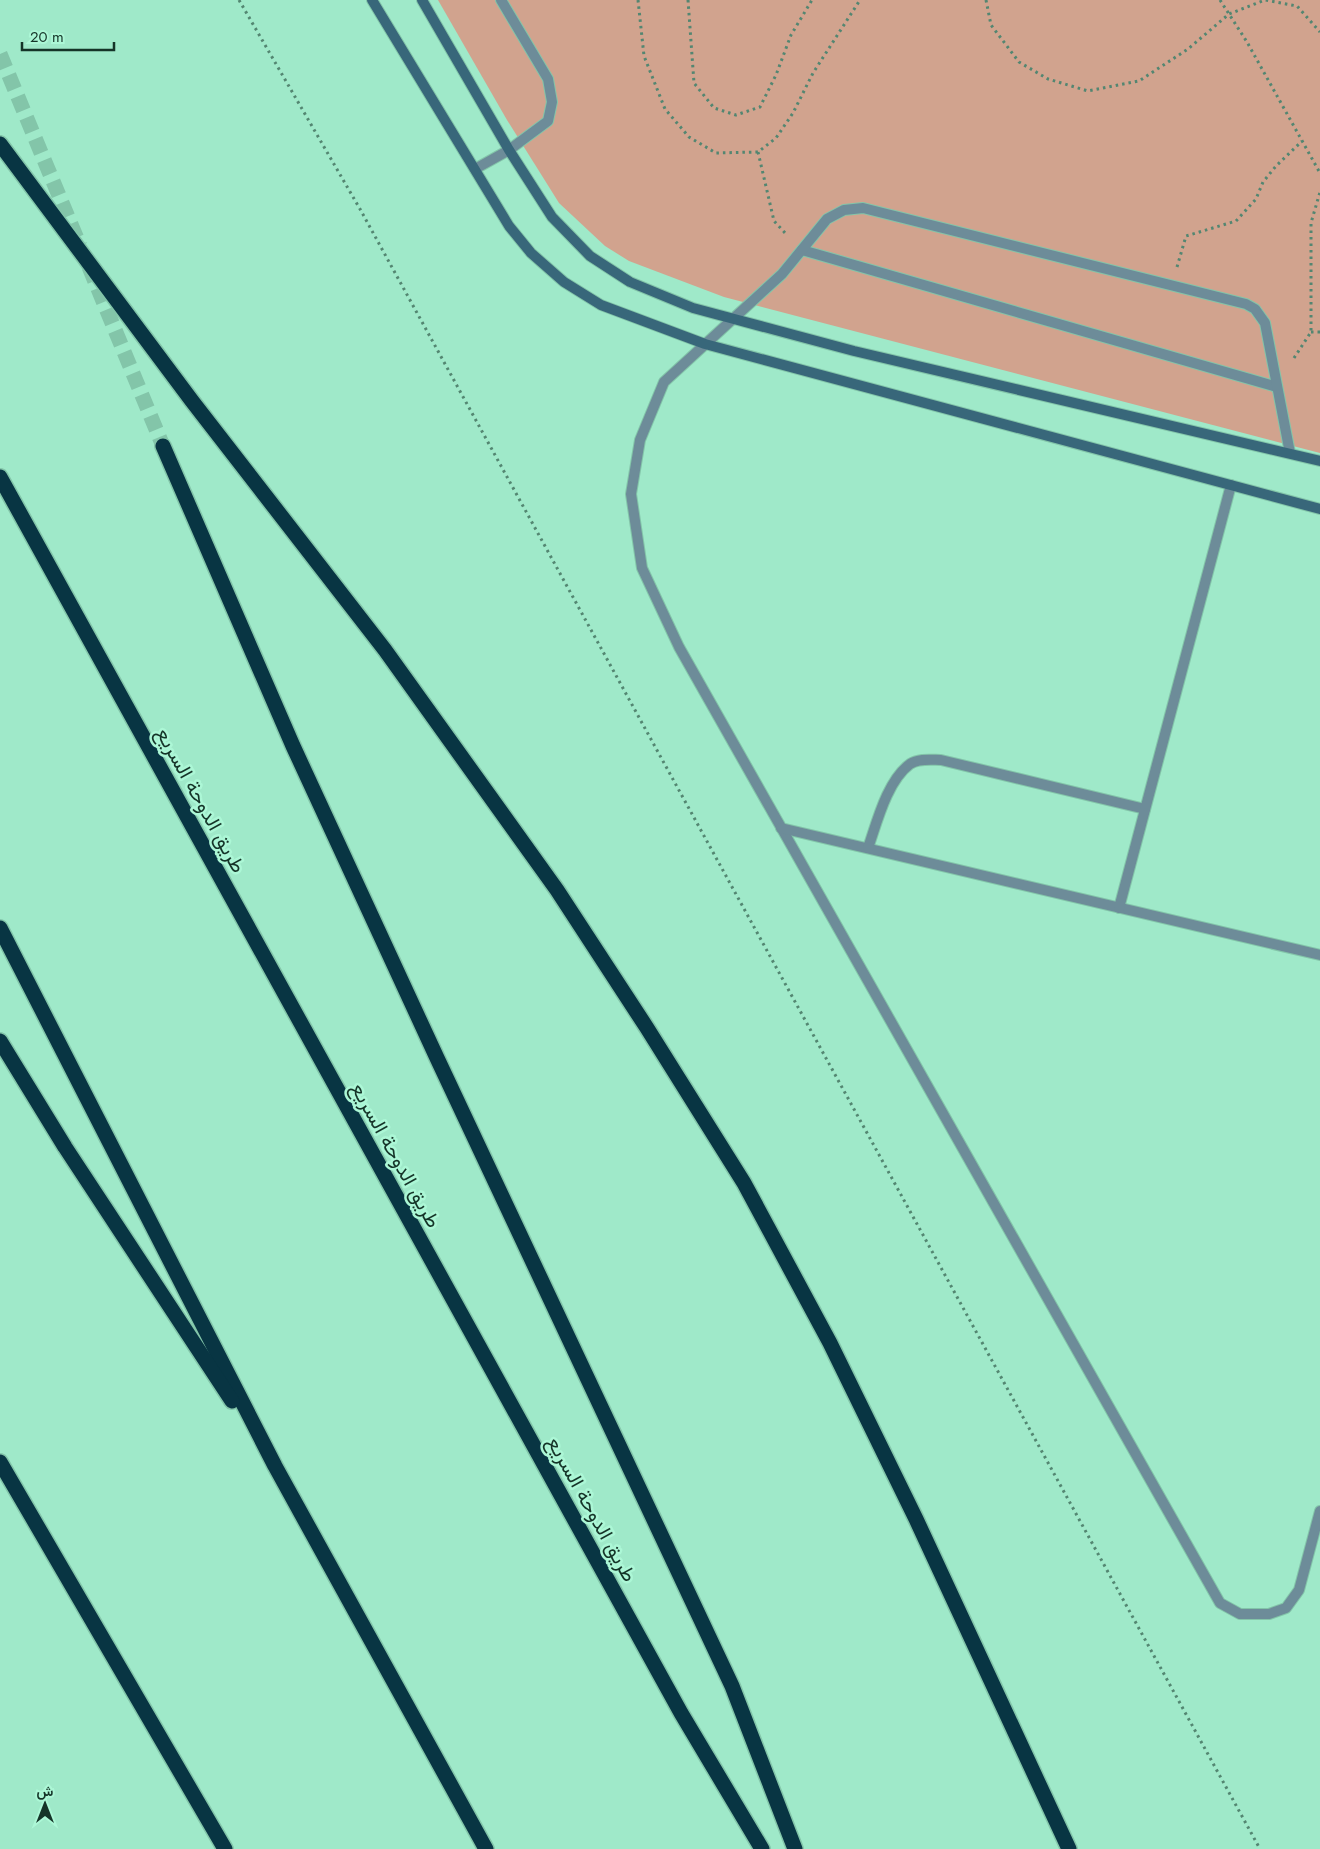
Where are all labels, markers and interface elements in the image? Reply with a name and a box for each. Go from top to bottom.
scale bar [22,20,115,52]
text: 20 m [30,26,64,48]
street label: طريق الدوحة السريع [149,722,253,878]
street label: طريق الدوحة السريع [344,1077,448,1233]
street label: طريق الدوحة السريع [540,1431,644,1587]
north arrow [20,1779,70,1829]
text: ش [37,1781,54,1801]

